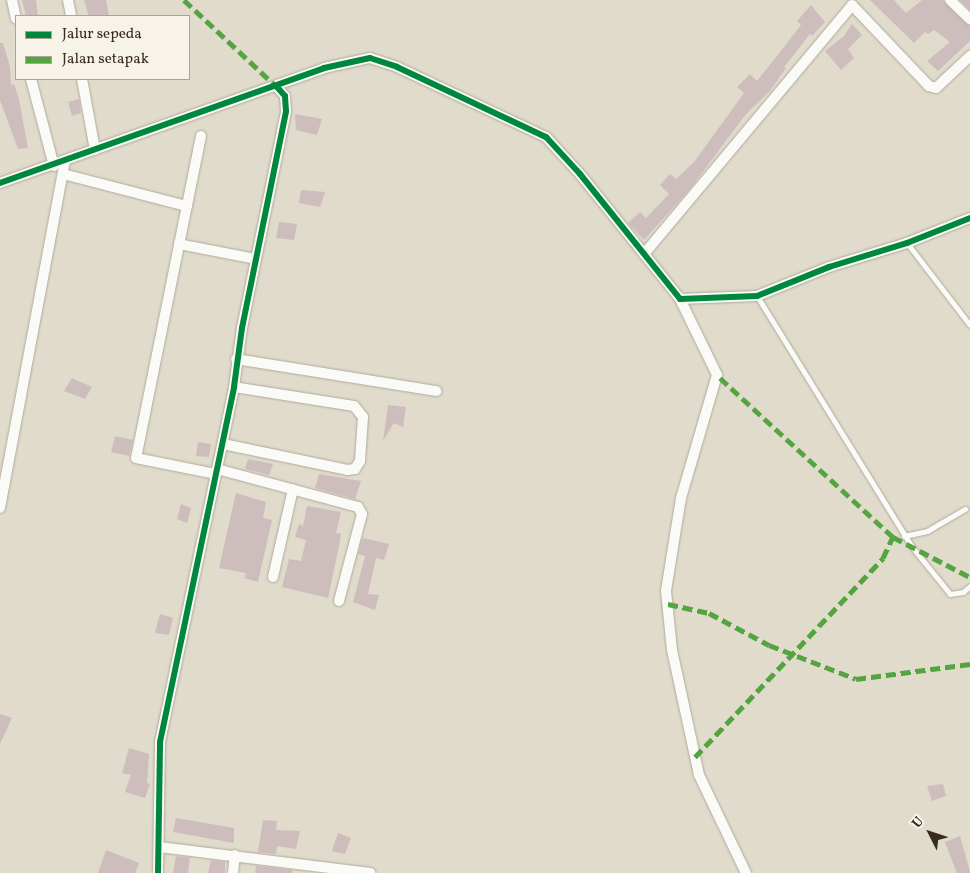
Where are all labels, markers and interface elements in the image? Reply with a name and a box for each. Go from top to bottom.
legend [15,15,190,80]
text: Jalur sepeda [62,24,142,45]
text: Jalan setapak [62,49,149,70]
north arrow [905,808,955,858]
text: U [908,813,929,833]

